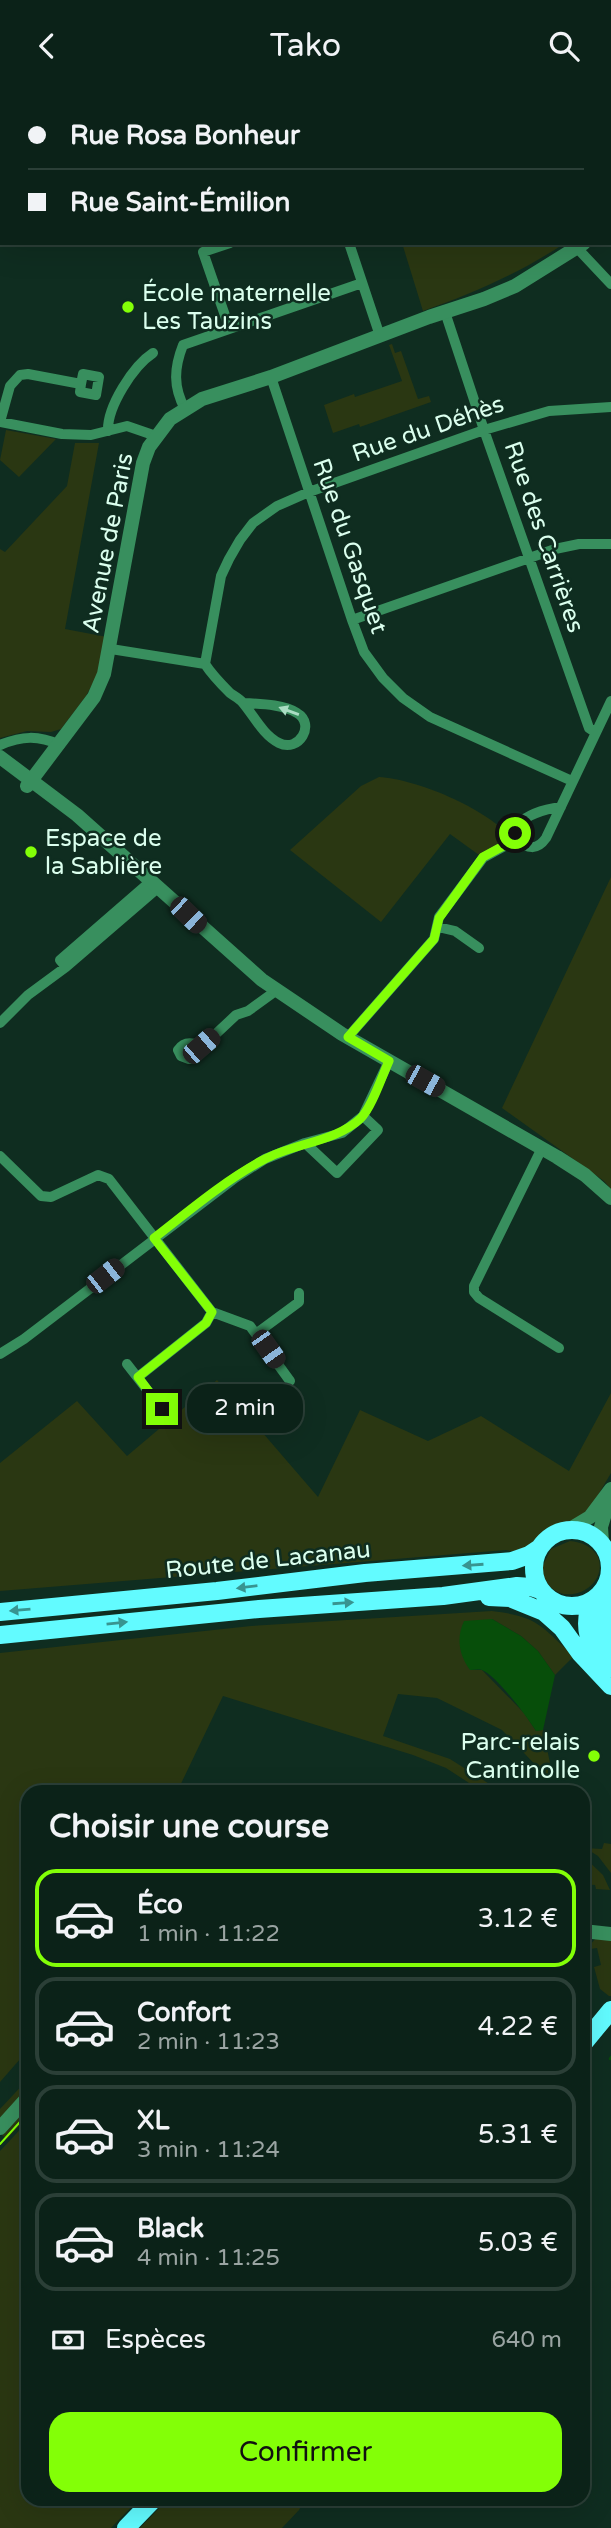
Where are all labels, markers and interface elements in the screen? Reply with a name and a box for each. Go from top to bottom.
icon: back [28,27,66,65]
text: Tako [270,27,341,65]
icon: search [545,27,583,65]
text: Rue Rosa Bonheur [70,120,300,151]
text: Rue Saint-Émilion [70,187,290,218]
place label: École maternelle Les Tauzins [142,278,331,336]
marker: École maternelle Les Tauzins [120,299,136,315]
street label: Rue du Déhès [348,390,508,468]
street label: Rue des Carrières [498,438,590,636]
street label: Avenue de Paris [76,451,140,635]
street label: Rue du Gasquet [306,455,394,637]
one-way arrow [278,705,299,716]
route start [499,817,531,849]
place label: Espace de la Sablière [45,824,162,881]
marker: Espace de la Sablière [23,844,39,860]
car [166,893,211,937]
car [179,1024,224,1068]
car [402,1062,449,1100]
car [82,1255,129,1297]
car [248,1326,289,1372]
callout: 2 min [186,1385,302,1433]
route end [146,1393,178,1425]
text: 2 min [214,1394,276,1422]
street label: Route de Lacanau [164,1535,372,1585]
one-way arrow [462,1560,484,1571]
one-way arrow [236,1582,258,1593]
one-way arrow [332,1597,354,1608]
one-way arrow [9,1605,31,1616]
one-way arrow [106,1617,128,1628]
place label: Parc-relais Cantinolle [461,1728,580,1785]
marker: Parc-relais Cantinolle [586,1748,602,1764]
text: Choisir une course [49,1808,329,1846]
icon: car [53,1887,116,1950]
text: Éco [137,1889,183,1920]
text: 3.12 € [478,1903,558,1934]
text: 1 min · 11:22 [137,1920,280,1948]
icon: car [53,1995,116,2058]
text: Confort [137,1997,231,2028]
text: 4.22 € [478,2011,558,2042]
text: 2 min · 11:23 [137,2028,280,2056]
icon: car [53,2103,116,2166]
text: XL [137,2105,169,2136]
text: 5.31 € [478,2119,558,2150]
text: 3 min · 11:24 [137,2136,280,2164]
icon: car [53,2211,116,2274]
text: Black [137,2213,204,2244]
text: 5.03 € [478,2227,558,2258]
text: 4 min · 11:25 [137,2244,280,2272]
icon: cash [49,2321,87,2359]
text: Espèces [105,2324,206,2355]
text: 640 m [492,2326,562,2354]
button: Confirmer [49,2412,562,2492]

